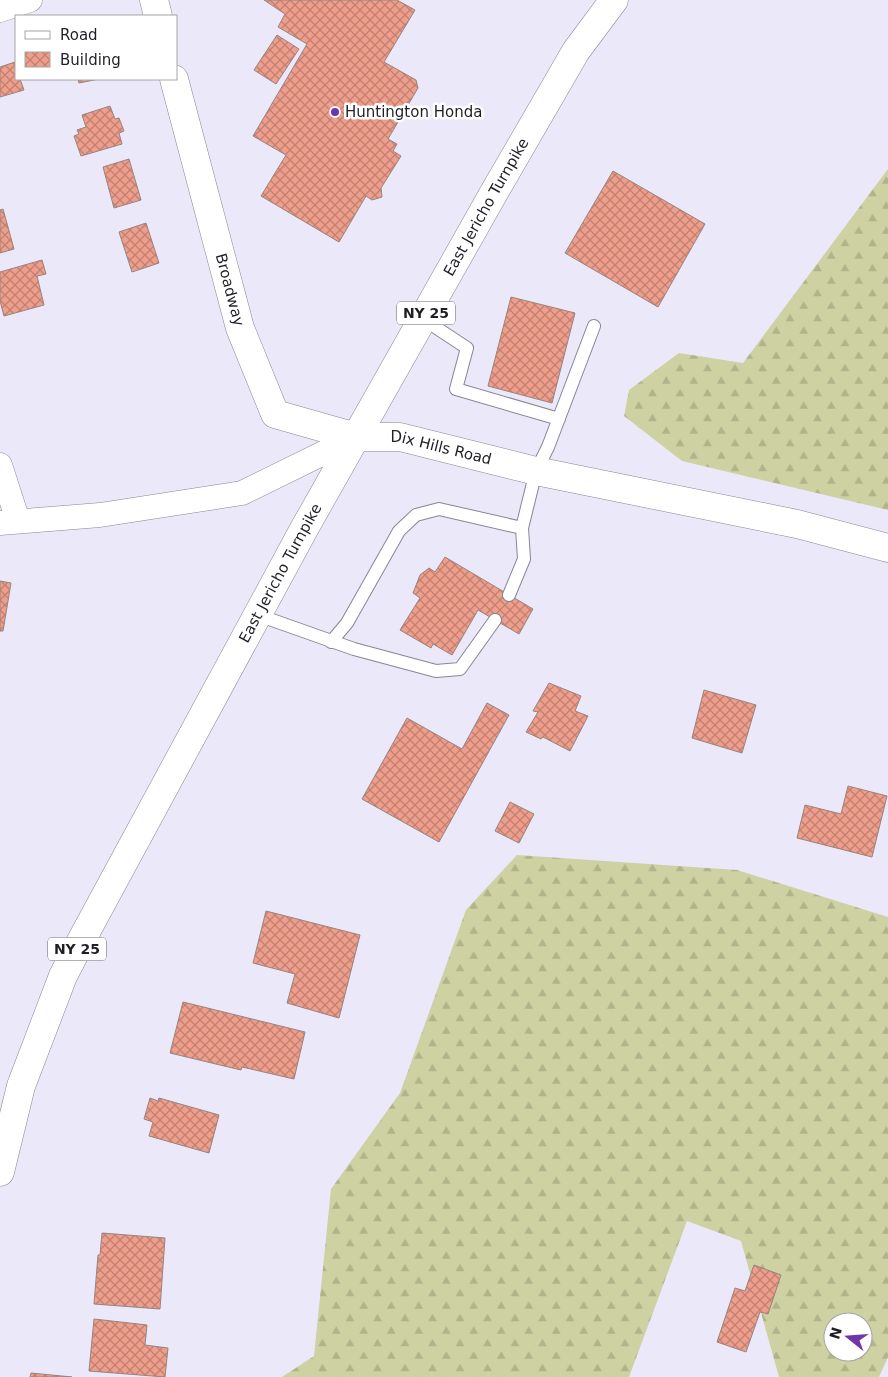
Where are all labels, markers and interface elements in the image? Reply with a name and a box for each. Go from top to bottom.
legend [15,15,178,80]
text: Road [60,26,98,44]
text: Building [60,51,121,69]
place label: Huntington Honda [345,103,482,121]
marker: Huntington Honda [329,106,341,118]
street label: East Jericho Turnpike [440,135,533,279]
street label: Broadway [212,251,248,328]
road number: NY 25 [397,302,455,324]
street label: Dix Hills Road [391,428,493,469]
street label: East Jericho Turnpike [235,500,326,646]
road number: NY 25 [48,938,106,961]
north arrow [823,1312,873,1362]
text: N [826,1325,845,1341]

